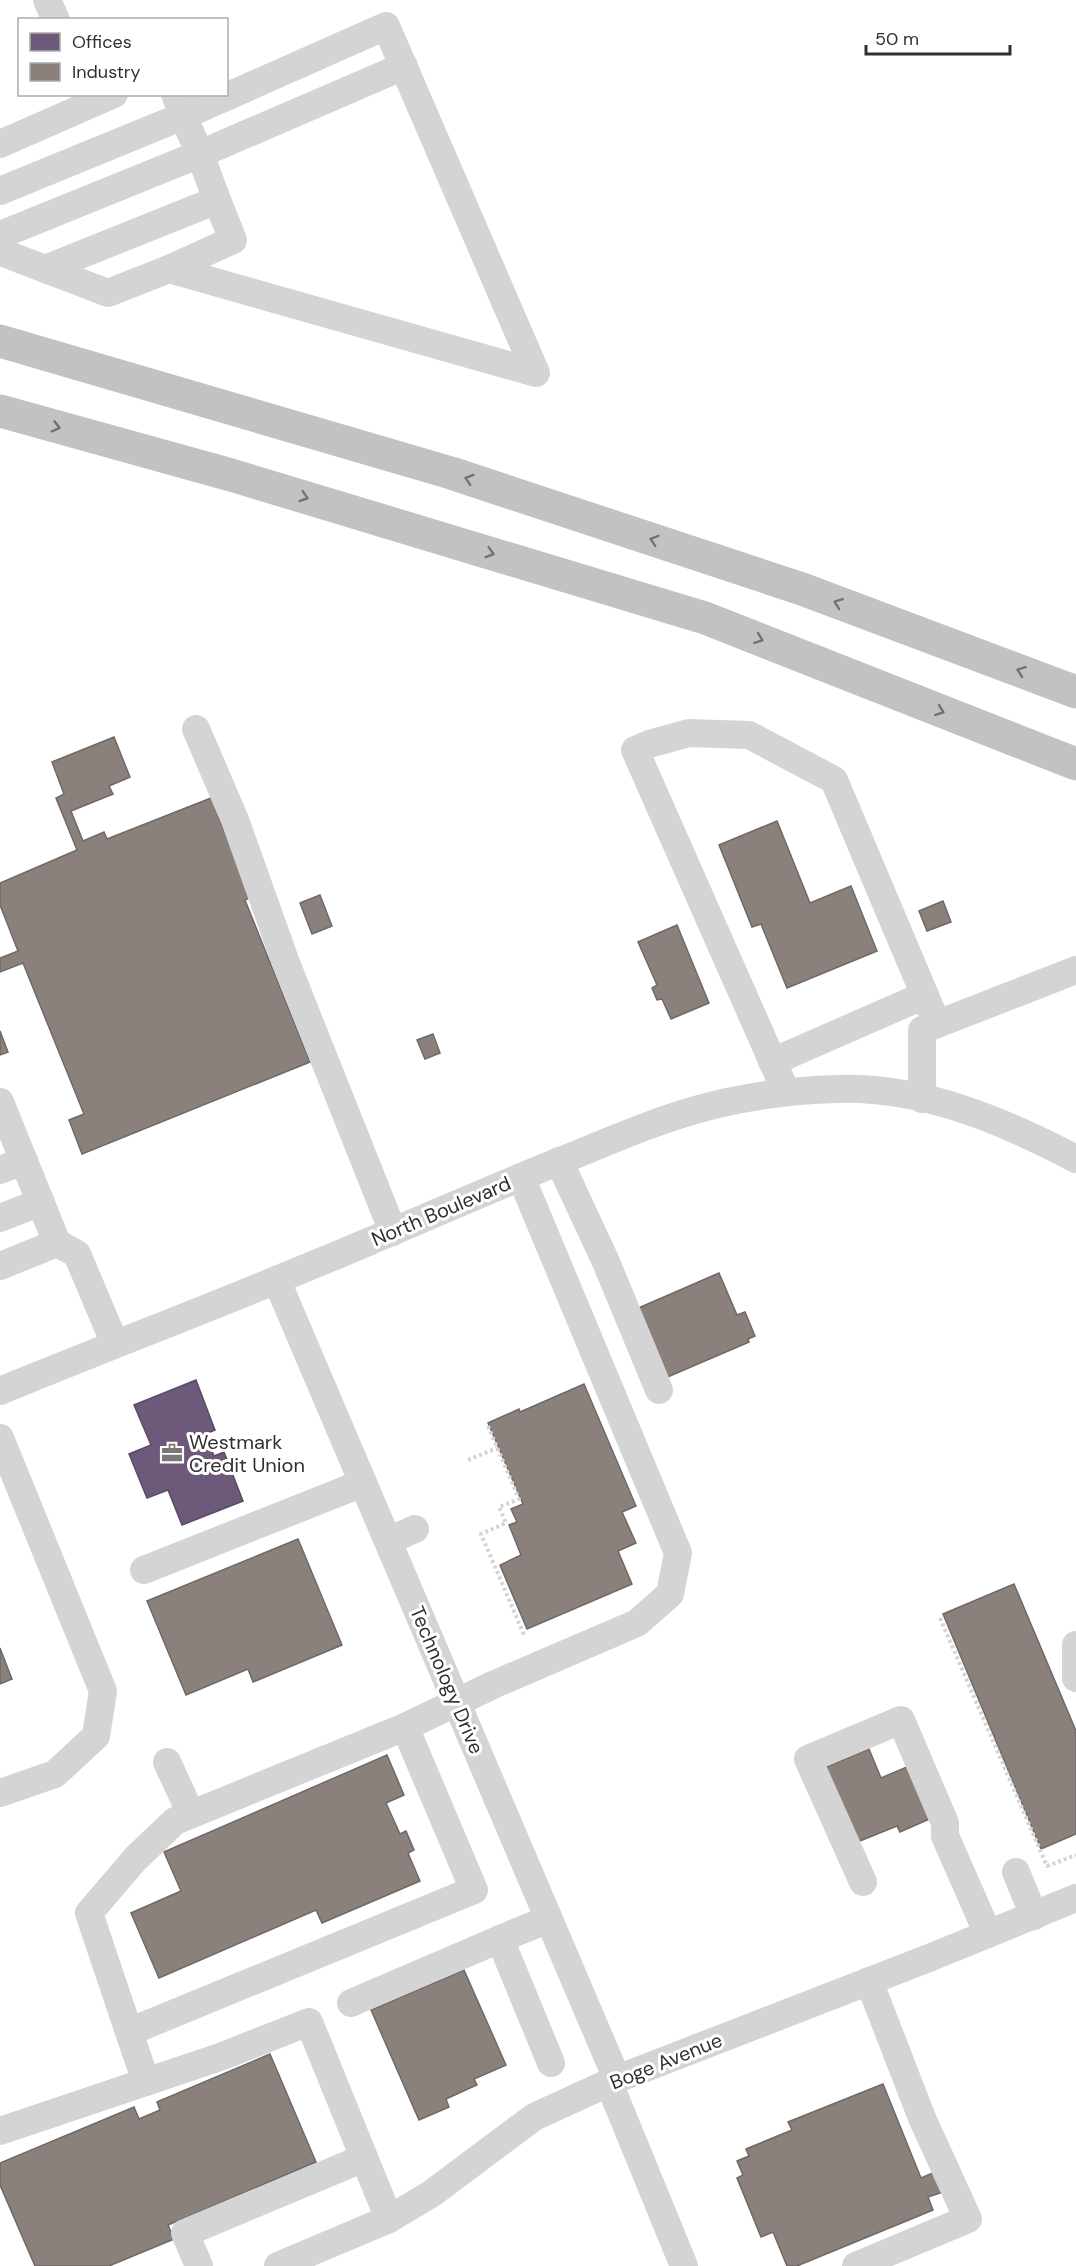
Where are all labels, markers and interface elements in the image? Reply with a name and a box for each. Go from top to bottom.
legend [18,18,228,96]
scale bar [866,18,1010,56]
text: 50 m [875,27,919,51]
text: Offices [72,30,132,54]
text: Industry [72,60,141,84]
one-way arrow [51,420,61,432]
one-way arrow [464,474,475,486]
one-way arrow [298,490,309,502]
one-way arrow [649,535,660,548]
one-way arrow [484,546,495,558]
one-way arrow [834,598,845,610]
one-way arrow [753,632,764,645]
one-way arrow [1016,666,1027,678]
one-way arrow [934,704,945,716]
street label: North Boulevard [367,1170,515,1252]
place label: Westmark Credit Union [189,1429,305,1478]
office icon: Westmark Credit Union [160,1441,184,1465]
street label: Technology Drive [404,1602,490,1758]
street label: Boge Avenue [606,2027,726,2095]

